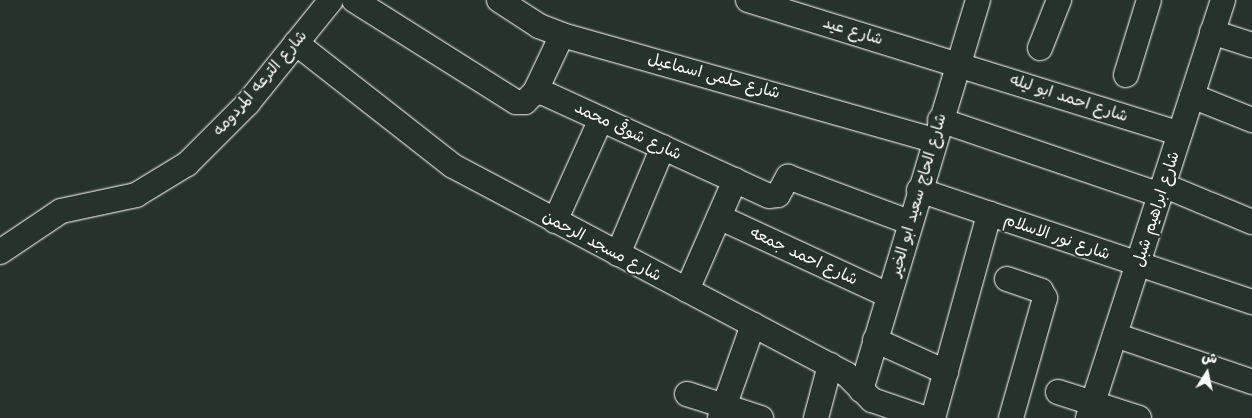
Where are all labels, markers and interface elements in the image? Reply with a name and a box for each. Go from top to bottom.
street label: شارع عيد [821,13,885,49]
street label: شارع الترعه المردومه [209,26,311,140]
street label: شارع حلمى اسماعيل [646,49,782,103]
street label: شارع احمد ابو ليله [1008,70,1130,126]
street label: شارع شوقى محمد [571,98,685,164]
street label: شارع الحاج سعيد ابو الخير [886,111,950,279]
street label: شارع ابراهيم شبل [1128,149,1184,269]
street label: شارع مسجد الرحمن [539,207,665,285]
street label: شارع نور الاسلام [1001,210,1113,264]
street label: شارع احمد جمعه [747,223,861,289]
north arrow [1182,348,1232,398]
text: ش [1201,348,1219,367]

